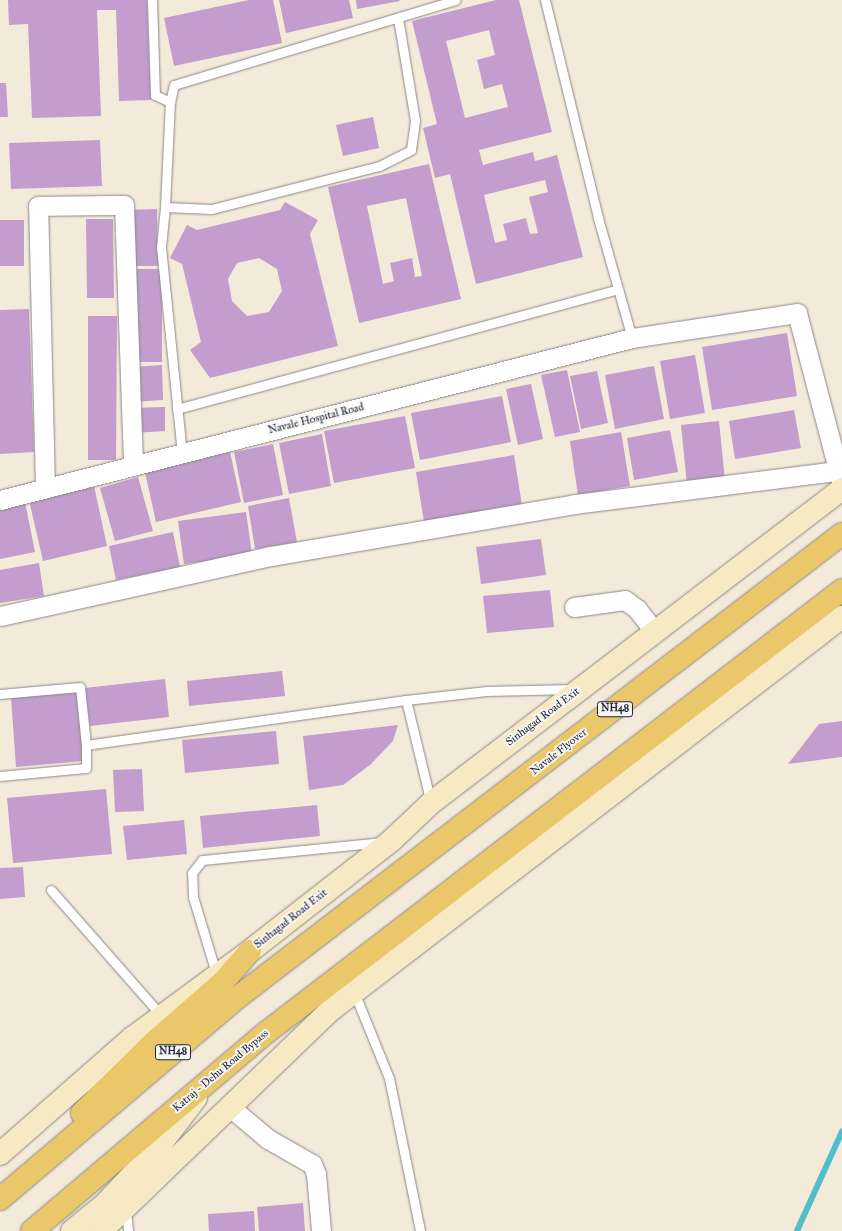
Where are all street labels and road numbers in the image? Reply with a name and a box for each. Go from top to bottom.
street label: Navale Hospital Road [267,401,365,437]
street label: Sinhagad Road Exit [503,685,583,749]
road number: NH48 [596,701,634,717]
street label: Navale Flyover [528,726,590,778]
street label: Sinhagad Road Exit [252,886,330,952]
street label: Katraj - Dehu Road Bypass [170,1027,272,1115]
road number: NH48 [154,1044,192,1060]

